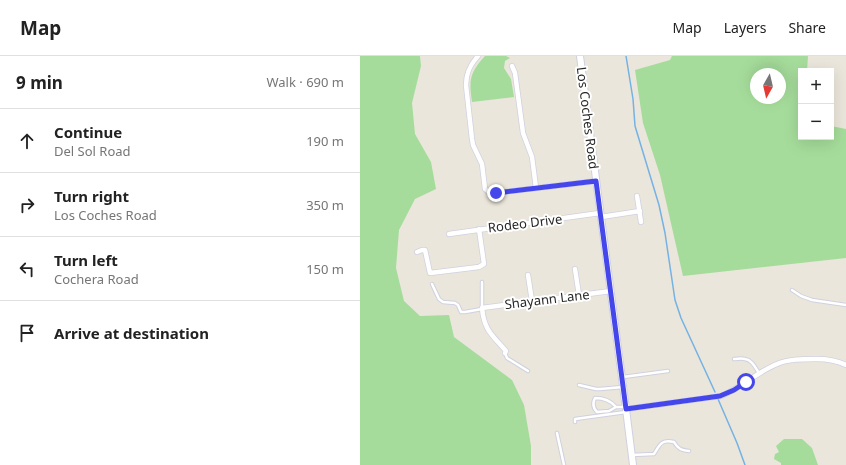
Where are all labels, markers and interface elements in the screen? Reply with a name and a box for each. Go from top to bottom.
text: Map [20,15,61,41]
text: Map [673,18,702,37]
text: Layers [724,18,766,37]
text: Share [788,18,826,37]
street label: Los Coches Road [573,66,603,170]
north arrow [750,68,786,104]
map controls [798,68,834,140]
button: + [798,68,834,104]
text: 9 min [16,71,63,94]
text: Walk · 690 m [266,73,344,91]
button: − [798,104,834,140]
text: Continue [54,122,122,142]
icon: ahead [16,130,38,152]
text: 190 m [306,132,344,150]
text: Del Sol Road [54,142,131,160]
route end [487,184,505,202]
text: Turn right [54,186,129,206]
icon: right [16,194,38,216]
text: 350 m [306,196,344,214]
text: Los Coches Road [54,206,157,224]
street label: Rodeo Drive [487,210,563,236]
text: Turn left [54,250,118,270]
icon: left [16,258,38,280]
text: 150 m [306,260,344,278]
text: Cochera Road [54,270,139,288]
street label: Shayann Lane [504,285,590,313]
icon: arrive [16,322,38,344]
text: Arrive at destination [54,323,209,343]
route start [737,373,755,391]

